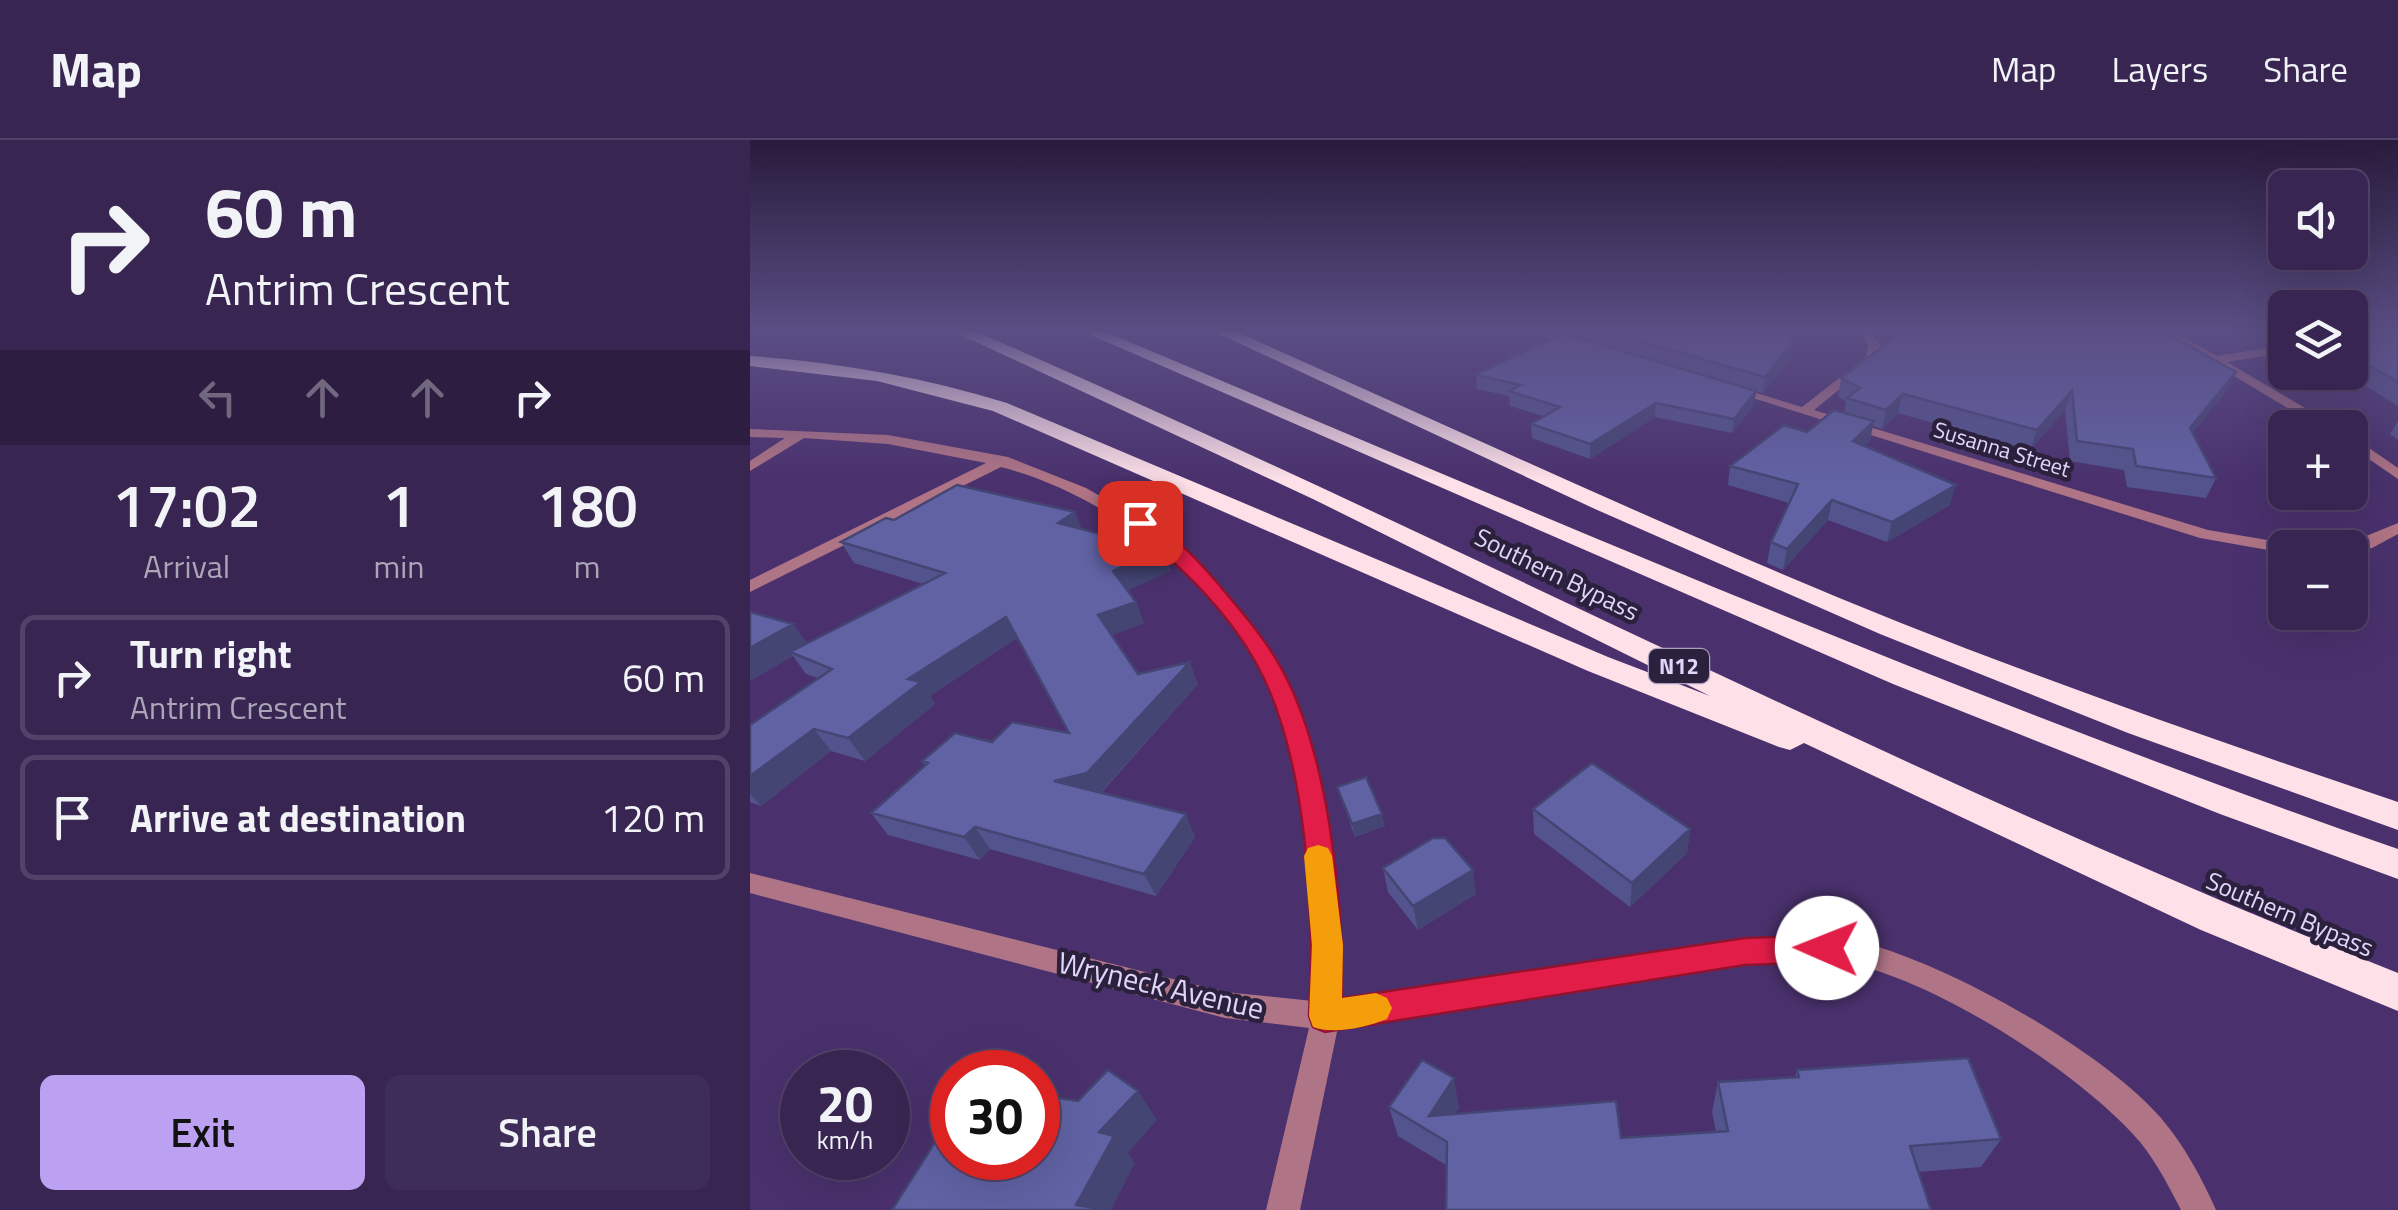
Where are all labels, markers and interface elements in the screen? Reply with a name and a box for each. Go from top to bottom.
text: Map [50,33,142,106]
text: Map [1991,42,2056,96]
text: Layers [2111,42,2208,96]
text: Share [2263,42,2348,96]
text: 60 m [205,158,358,264]
map controls [2268,170,2368,630]
button: sound [2268,170,2368,270]
icon: right [40,180,170,310]
text: Antrim Crescent [205,254,510,322]
button: layers [2268,290,2368,390]
icon: left [190,370,245,425]
icon: ahead [295,370,350,425]
icon: ahead [400,370,455,425]
icon: right [505,370,560,425]
button: + [2268,410,2368,510]
street label: Susanna Street [1930,412,2075,486]
text: 17:02 [112,459,261,550]
text: 1 [382,459,416,550]
text: 180 [537,459,638,550]
pin [1098,481,1183,566]
icon: arrive [1113,496,1168,551]
street label: Southern Bypass [1468,518,1646,630]
button: − [2268,530,2368,630]
text: Arrival [143,542,230,590]
text: min [373,542,424,590]
text: m [574,542,601,590]
text: Turn right [130,625,292,683]
text: 60 m [622,649,705,707]
road number: N12 [1649,649,1709,683]
icon: right [45,650,100,705]
text: Antrim Crescent [130,683,347,731]
text: Arrive at destination [130,789,466,847]
text: 120 m [601,789,705,847]
icon: arrive [45,790,100,845]
street label: Southern Bypass [2200,862,2380,966]
position arrow [1775,896,1879,1000]
street label: Wryneck Avenue [1053,939,1269,1031]
speed limit sign: 30 [930,1050,1060,1180]
text: 20 [817,1065,873,1141]
button: Exit [40,1075,365,1190]
button: Share [385,1075,710,1190]
text: km/h [817,1121,873,1159]

